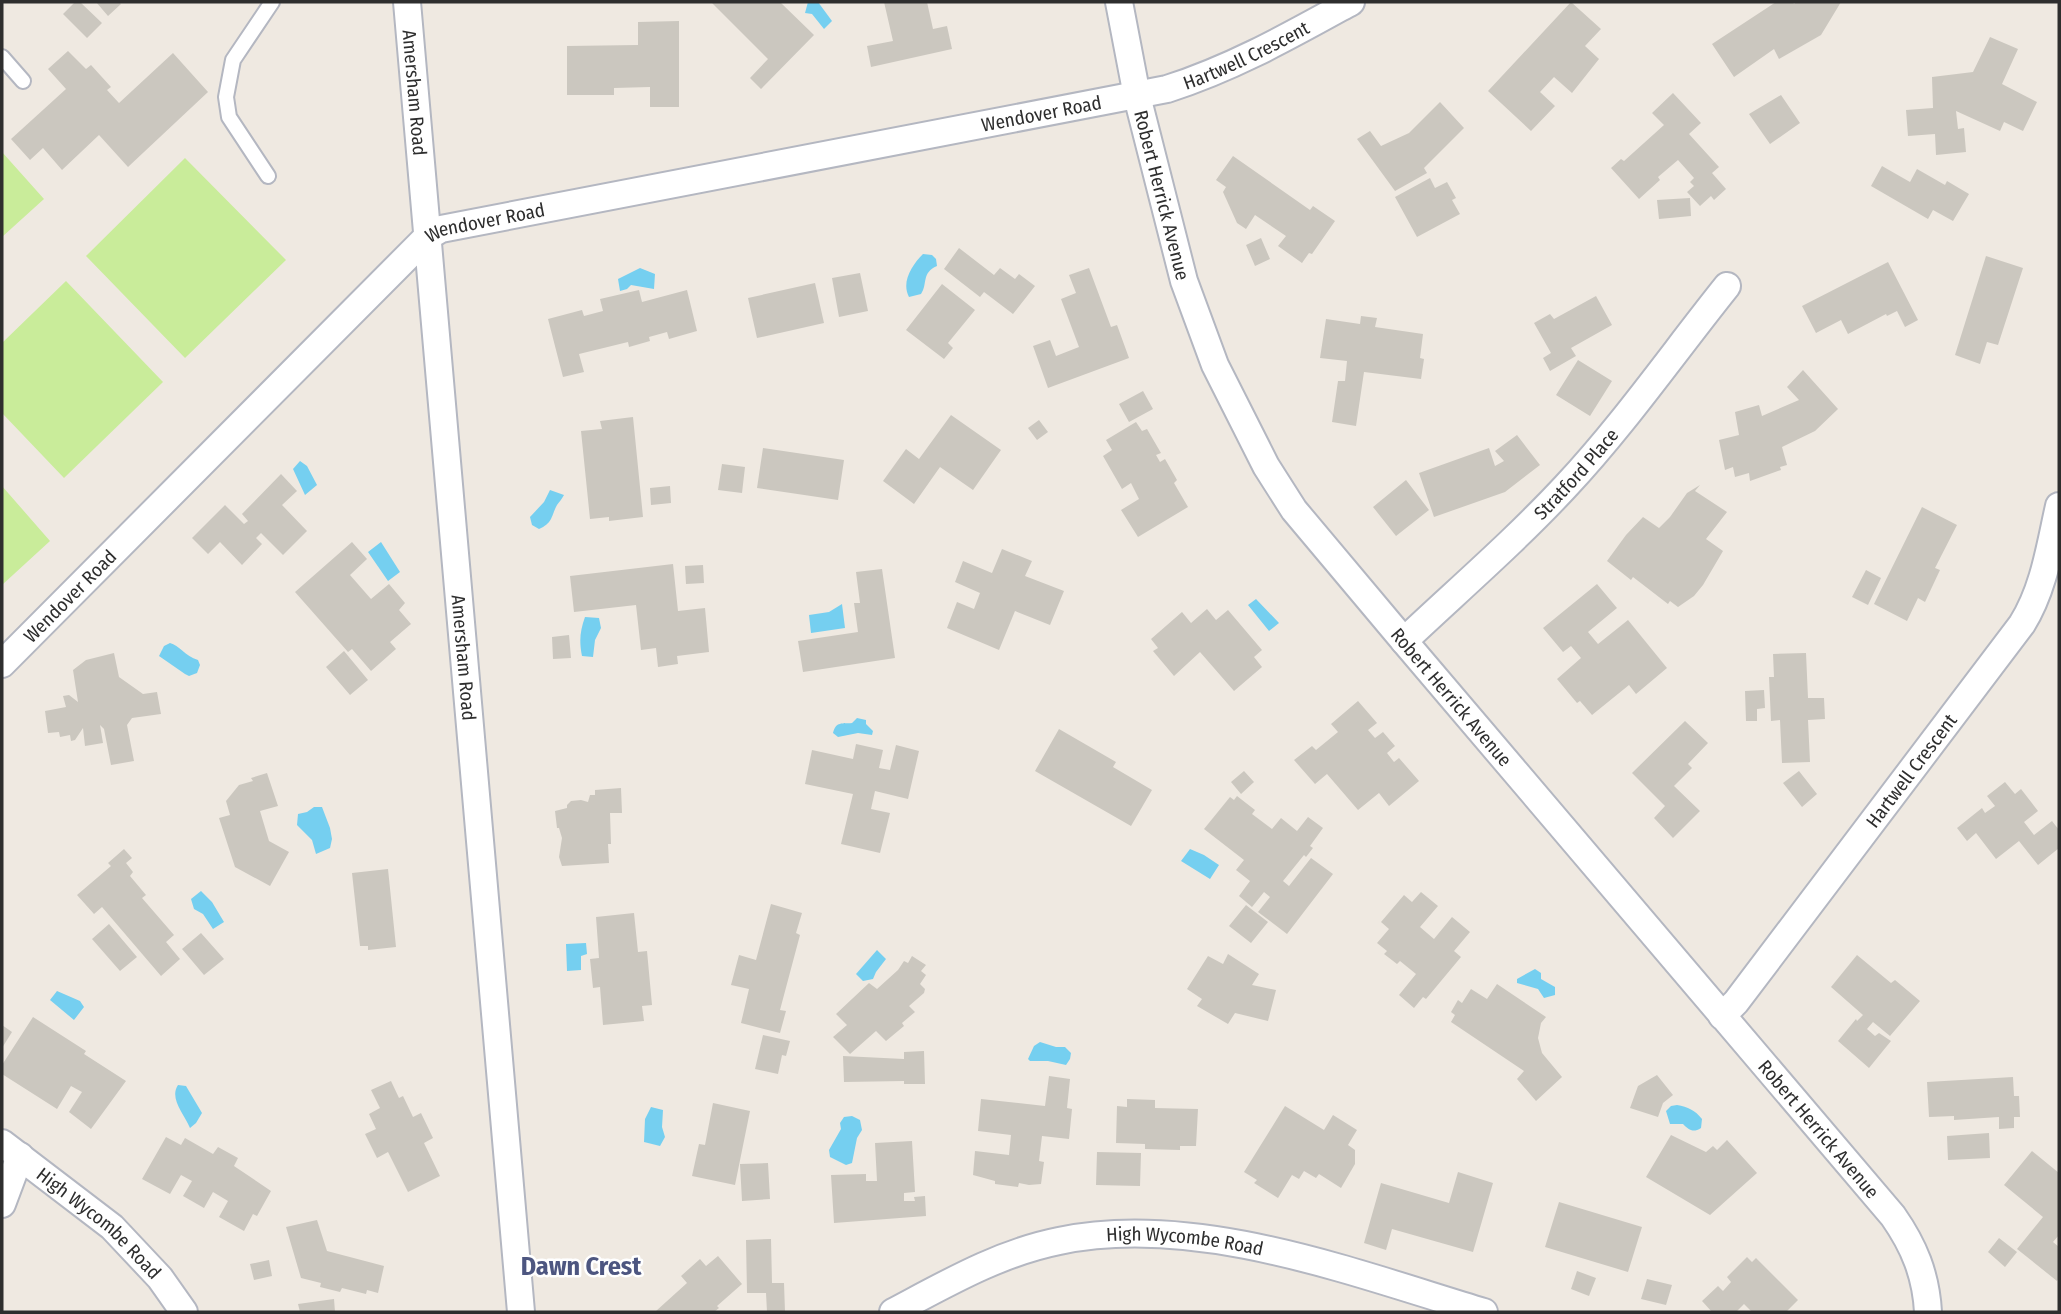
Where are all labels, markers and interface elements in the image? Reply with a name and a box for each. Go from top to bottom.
street label: Hartwell Crescent [1180,15,1314,94]
street label: Amersham Road [398,29,432,157]
street label: Wendover Road [979,90,1103,136]
street label: Robert Herrick Avenue [1130,108,1195,283]
street label: Wendover Road [421,198,547,247]
street label: Stratford Place [1529,424,1623,524]
street label: Wendover Road [19,545,121,647]
street label: Amersham Road [447,594,481,721]
street label: Robert Herrick Avenue [1386,623,1517,771]
street label: Hartwell Crescent [1861,709,1962,832]
street label: Robert Herrick Avenue [1754,1055,1884,1203]
street label: High Wycombe Road [32,1162,166,1283]
street label: High Wycombe Road [1106,1222,1266,1260]
district label: Dawn Crest [521,1251,642,1282]

